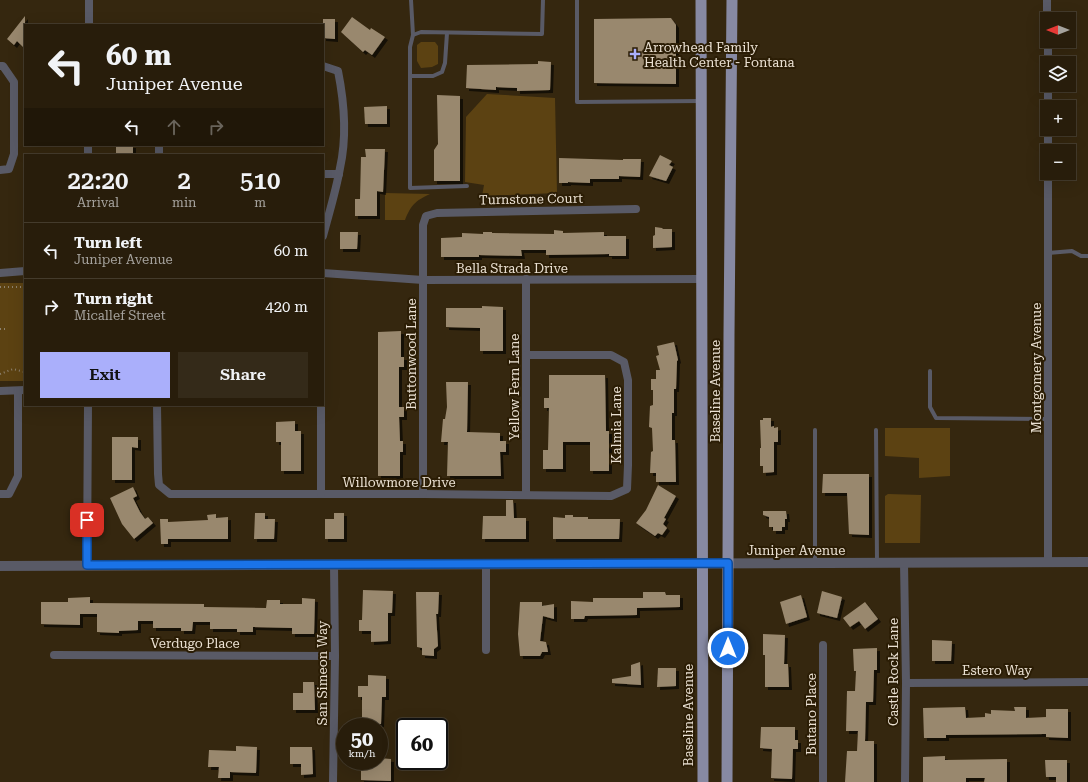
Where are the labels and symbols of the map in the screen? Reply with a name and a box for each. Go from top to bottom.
north arrow [1040,12,1076,48]
place label: Arrowhead Family Health Center - Fontana [644,40,795,70]
marker: Arrowhead Family Health Center - Fontana [629,48,641,60]
street label: Turnstone Court [479,191,583,207]
street label: Bella Strada Drive [456,261,568,276]
street label: Buttonwood Lane [404,298,419,410]
street label: Montgomery Avenue [1029,303,1044,433]
street label: Yellow Fern Lane [507,334,522,440]
street label: Baseline Avenue [708,340,723,442]
street label: Kalmia Lane [609,386,624,464]
street label: Willowmore Drive [342,475,456,490]
pin [70,503,104,537]
street label: Juniper Avenue [747,543,845,558]
street label: Castle Rock Lane [886,618,901,726]
street label: San Simeon Way [315,620,330,725]
position arrow [707,627,749,669]
street label: Verdugo Place [150,636,240,651]
street label: Estero Way [962,663,1032,678]
street label: Baseline Avenue [681,664,696,766]
street label: Butano Place [804,673,819,755]
speed limit sign: 60 [396,718,448,770]

